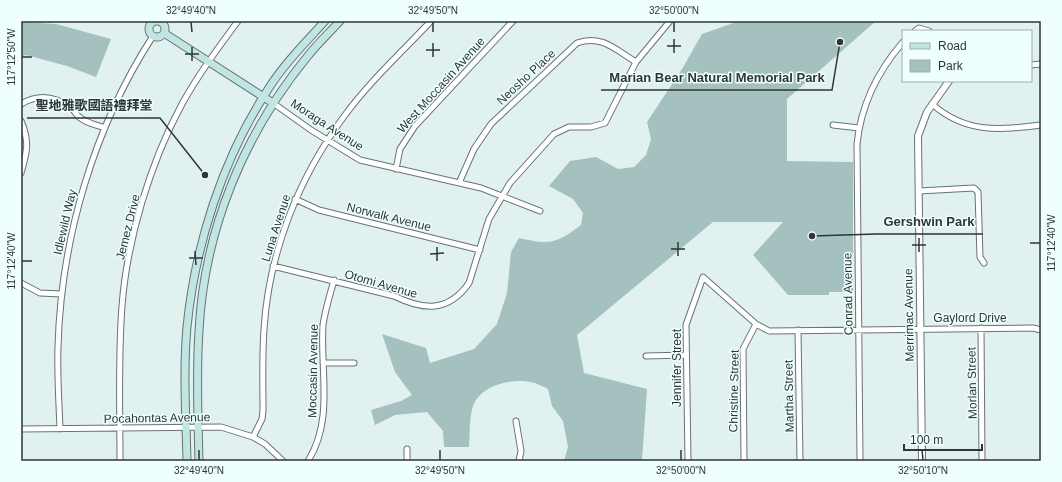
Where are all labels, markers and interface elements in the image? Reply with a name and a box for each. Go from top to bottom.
text: 32°49'40"N [166,5,216,16]
text: 32°49'50"N [408,5,458,16]
text: 32°50'00"N [649,5,699,16]
text: 117°12'50"W [6,28,17,86]
legend [902,30,1032,82]
street label: West Moccasin Avenue [394,34,488,136]
text: Road [938,39,967,53]
street label: Neosho Place [494,46,558,108]
text: Park [938,59,964,73]
callout: Marian Bear Natural Memorial Park [601,65,832,90]
text: Marian Bear Natural Memorial Park [609,70,825,85]
callout: 聖地雅歌國語禮拜堂 [27,93,160,118]
street label: Moraga Avenue [288,96,366,154]
text: 聖地雅歌國語禮拜堂 [35,98,153,113]
street label: Idlewild Way [51,188,79,256]
street label: Luna Avenue [259,192,294,263]
street label: Jemez Drive [113,193,143,261]
street label: Norwalk Avenue [345,200,433,234]
callout: Gershwin Park [876,209,983,234]
text: Gershwin Park [883,214,975,229]
text: 117°12'40"W [1046,214,1057,272]
text: 117°12'40"W [6,232,17,290]
street label: Conrad Avenue [840,252,856,335]
street label: Otomi Avenue [343,267,419,301]
street label: Merrimac Avenue [901,268,917,362]
street label: Gaylord Drive [933,311,1007,325]
street label: Moccasin Avenue [305,324,321,418]
street label: Jennifer Street [670,328,684,407]
street label: Morlan Street [964,346,980,419]
street label: Christine Street [726,349,742,432]
street label: Martha Street [781,359,797,432]
street label: Pocahontas Avenue [104,410,211,426]
scale bar [904,426,982,452]
text: 100 m [910,433,943,447]
text: 32°49'40"N [174,465,224,476]
text: 32°49'50"N [415,465,465,476]
text: 32°50'00"N [656,465,706,476]
text: 32°50'10"N [898,465,948,476]

